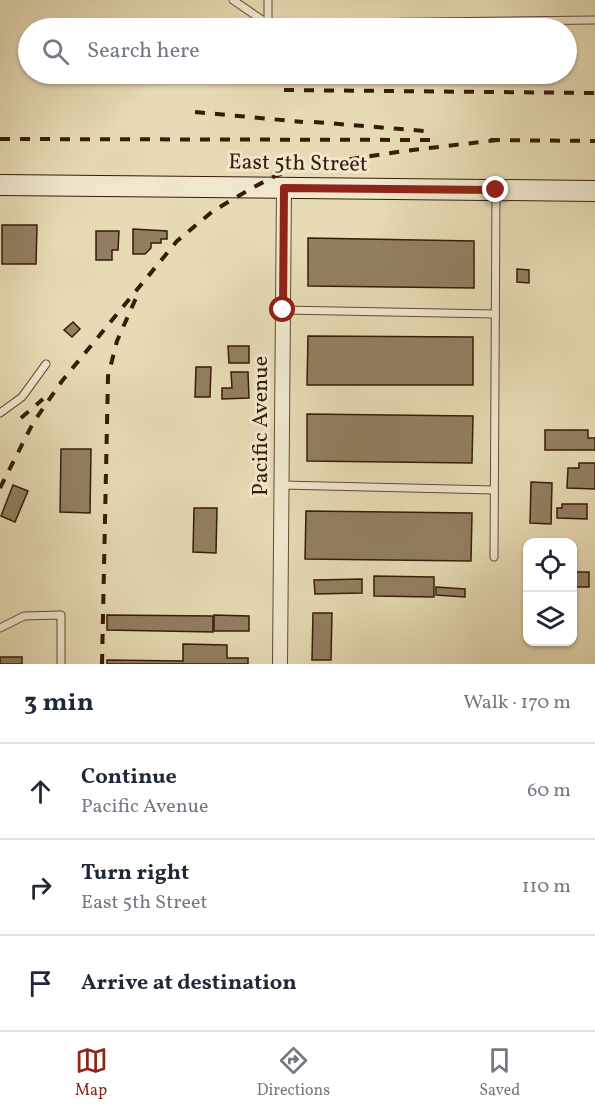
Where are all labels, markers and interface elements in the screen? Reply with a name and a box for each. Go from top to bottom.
search box [18,18,577,84]
icon: search [39,35,72,68]
text: Search here [87,36,200,67]
street label: East 5th Street [228,147,368,181]
route end [482,176,508,202]
route start [269,296,295,322]
street label: Pacific Avenue [246,356,277,496]
map controls [523,538,577,646]
button: locate [523,538,577,592]
button: layers [523,592,577,646]
text: 3 min [24,685,94,721]
text: Walk · 170 m [463,689,571,717]
text: Continue [81,762,177,793]
icon: ahead [24,775,57,808]
text: 60 m [527,777,571,805]
text: Pacific Avenue [81,793,208,821]
text: Turn right [81,858,189,889]
icon: right [24,871,57,904]
text: 110 m [522,873,571,901]
text: East 5th Street [81,889,208,917]
icon: arrive [24,967,57,1000]
text: Arrive at destination [81,968,297,999]
tab: Map [75,1044,108,1102]
tab: Directions [257,1044,330,1102]
tab: Saved [479,1044,520,1102]

